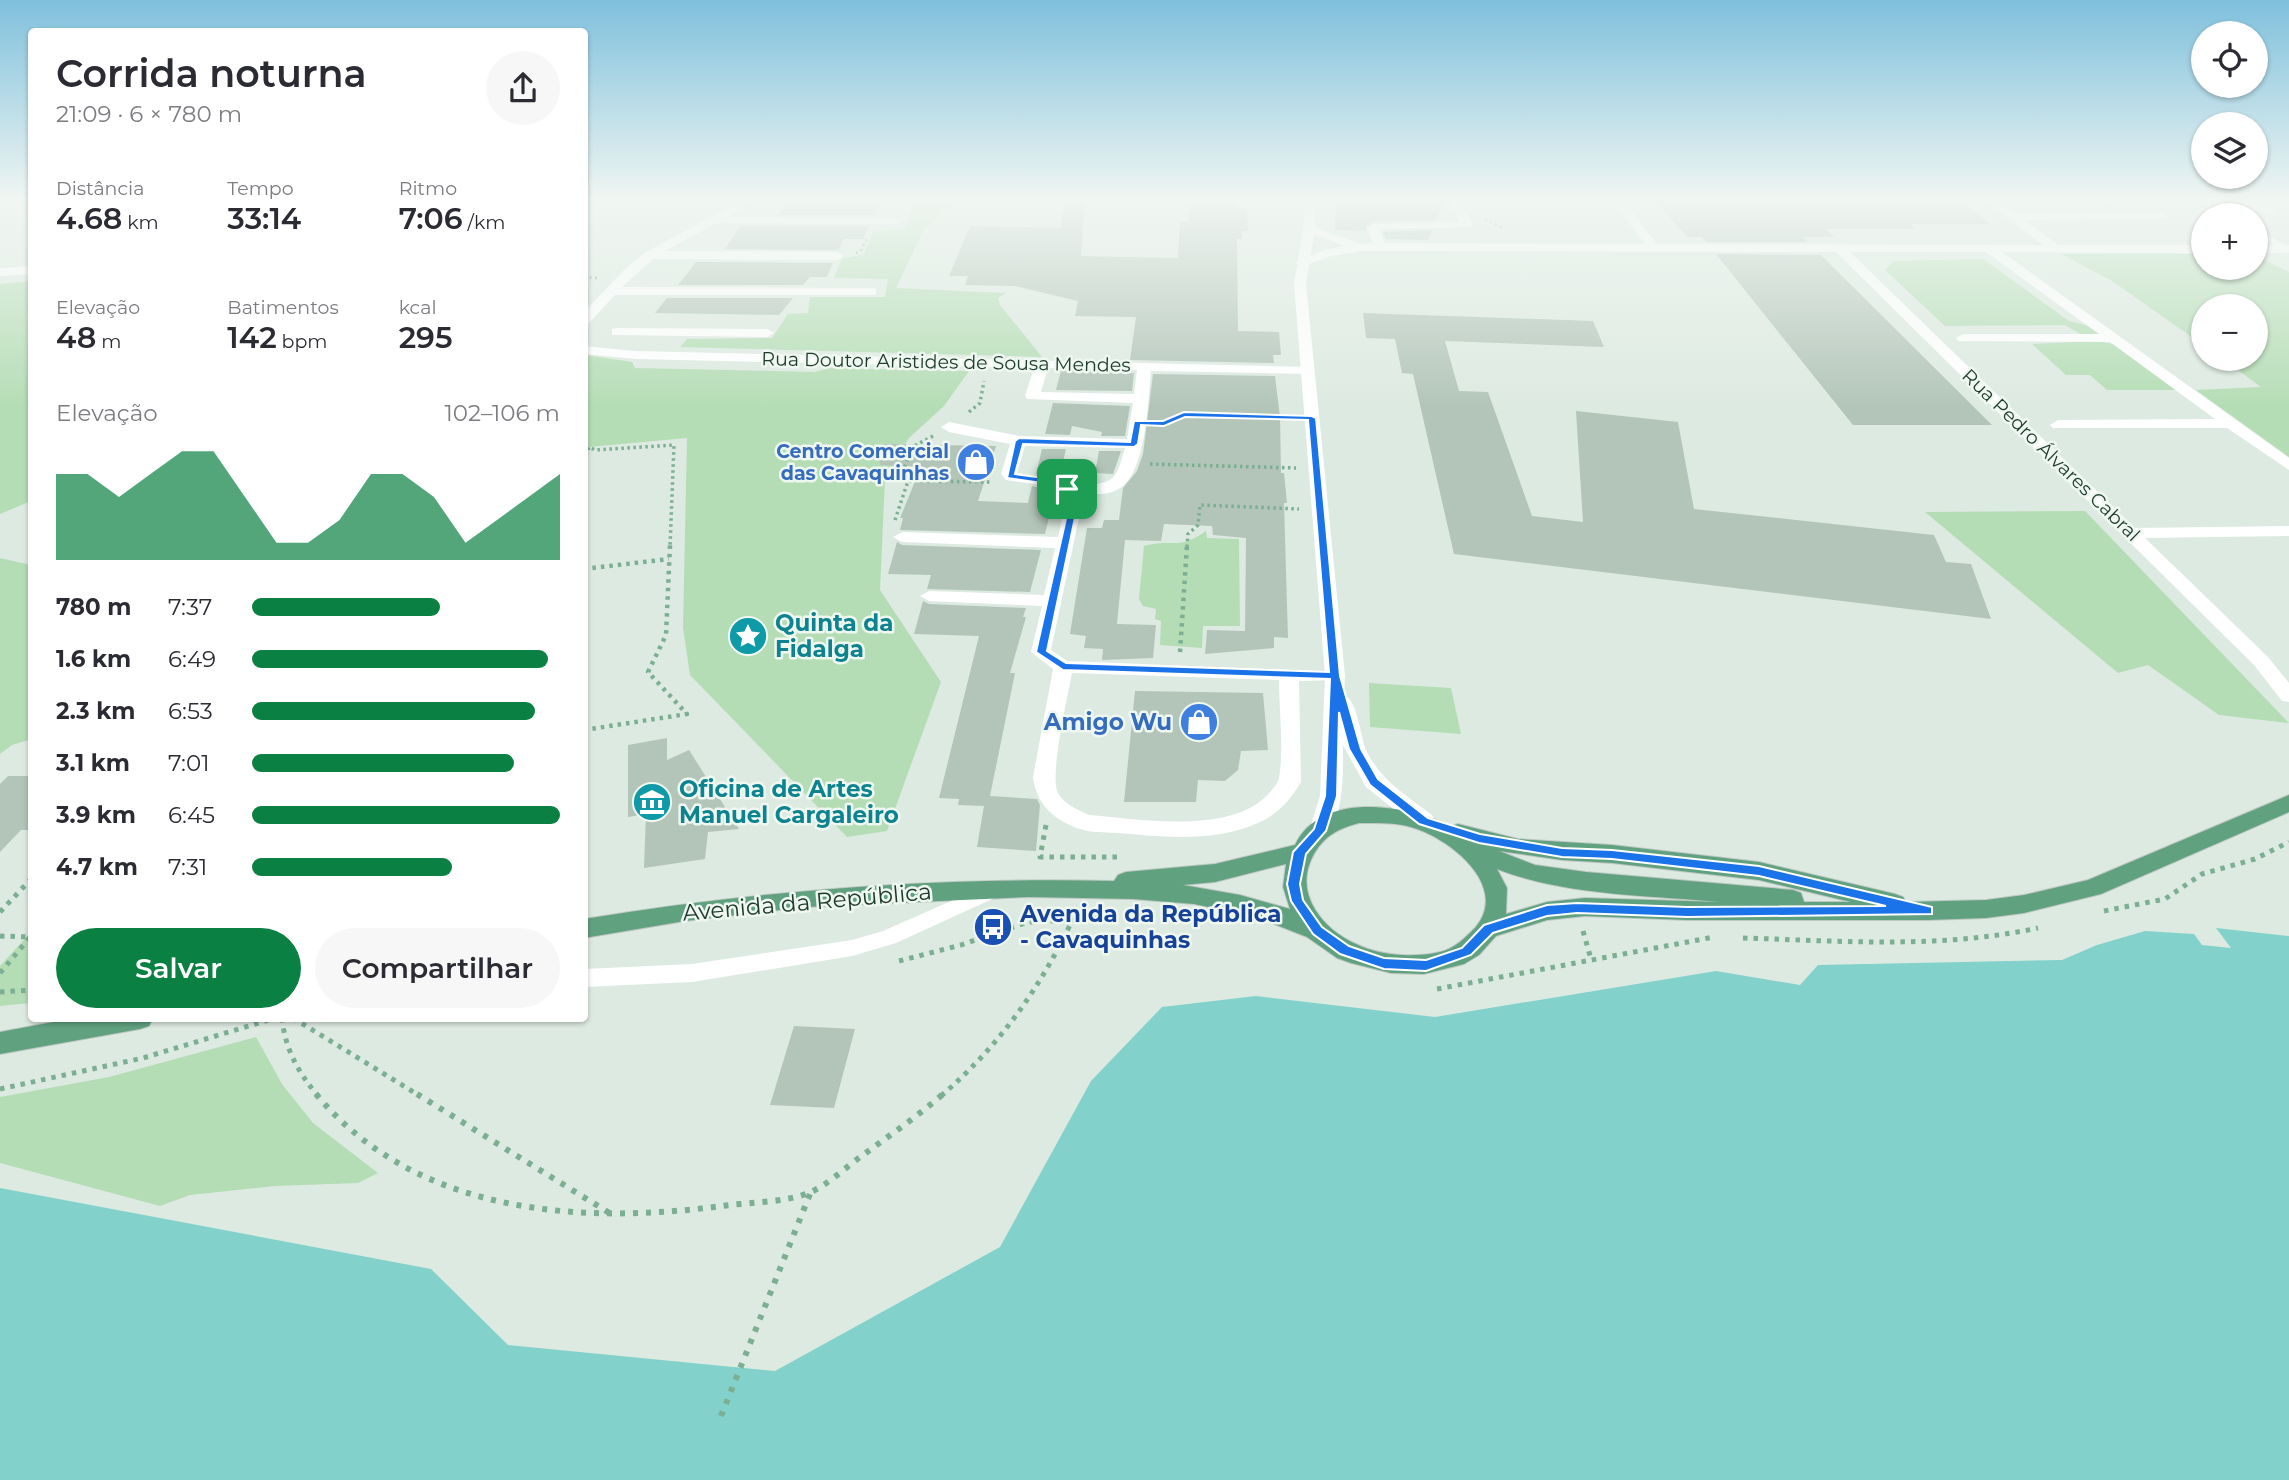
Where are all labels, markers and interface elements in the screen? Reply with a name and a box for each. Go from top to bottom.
map controls [2191,21,2268,371]
button: locate [2191,21,2268,98]
text: Corrida noturna [56,50,367,97]
button: share [486,51,560,125]
text: 21:09 · 6 × 780 m [56,100,242,128]
button: layers [2191,112,2268,189]
text: Distância [56,177,144,200]
text: Tempo [227,177,294,200]
text: Ritmo [399,177,457,200]
text: 4.68 [56,200,122,237]
text: 33:14 [227,200,301,237]
text: 7:06 [399,200,463,237]
button: + [2191,203,2268,280]
text: km [122,211,159,234]
text: /km [463,211,505,234]
button: − [2191,294,2268,371]
text: Elevação [56,296,140,319]
text: Batimentos [227,296,339,319]
text: kcal [399,296,437,319]
text: 48 [56,319,96,356]
text: 142 [227,319,277,356]
text: 295 [399,319,452,356]
text: m [96,330,121,353]
text: bpm [277,330,328,353]
street label: Rua Doutor Aristides de Sousa Mendes [761,347,1131,377]
street label: Rua Pedro Álvares Cabral [1957,364,2145,546]
text: Elevação [56,399,158,427]
text: 102–106 m [445,399,560,427]
place label: Centro Comercial das Cavaquinhas [776,440,949,485]
shop icon: Centro Comercial das Cavaquinhas [955,441,997,483]
pin [1037,459,1097,519]
icon: arrive [1048,470,1086,508]
text: 780 m [56,593,131,621]
text: 7:37 [168,593,212,621]
place label: Quinta da Fidalga [775,609,893,663]
place icon: Quinta da Fidalga [727,615,769,657]
text: 1.6 km [56,645,131,673]
text: 6:49 [168,645,216,673]
text: 2.3 km [56,697,135,725]
text: 6:53 [168,697,213,725]
shop icon: Amigo Wu [1178,701,1220,743]
place label: Amigo Wu [1043,708,1172,736]
text: 3.1 km [56,749,130,777]
text: 7:01 [168,749,210,777]
place label: Oficina de Artes Manuel Cargaleiro [679,775,899,829]
museum icon: Oficina de Artes Manuel Cargaleiro [631,781,673,823]
text: 3.9 km [56,801,136,829]
text: 6:45 [168,801,215,829]
text: 4.7 km [56,853,138,881]
text: 7:31 [168,853,207,881]
street label: Avenida da República [681,877,933,927]
place label: Avenida da República - Cavaquinhas [1019,900,1282,954]
bus stop icon: Avenida da República - Cavaquinhas [972,906,1014,948]
button: Salvar [56,928,301,1008]
button: Compartilhar [315,928,560,1008]

